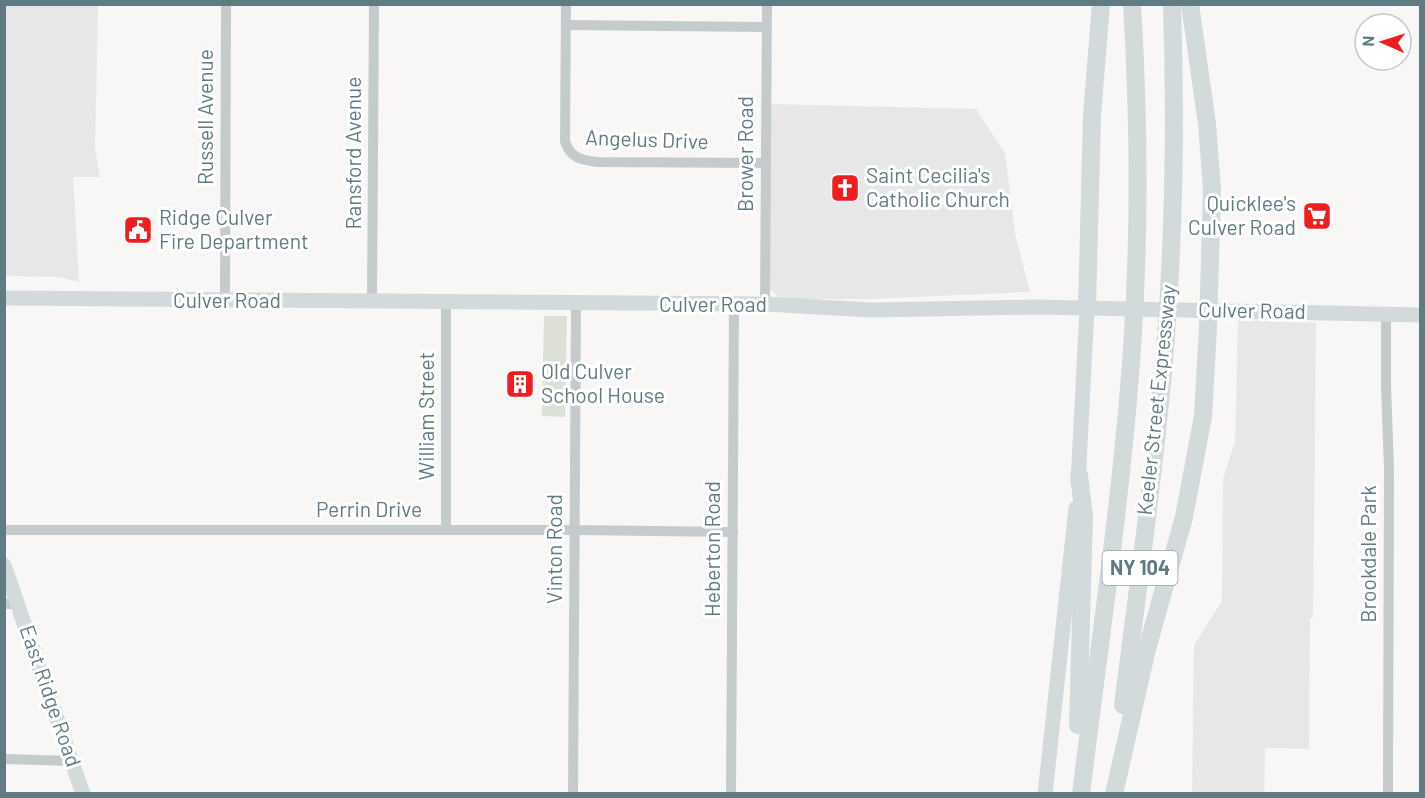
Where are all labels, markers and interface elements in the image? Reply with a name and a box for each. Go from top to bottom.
north arrow [1353,12,1413,72]
text: N [1358,35,1377,47]
street label: Russell Avenue [192,49,217,185]
street label: Ransford Avenue [340,77,365,229]
street label: Brower Road [732,96,757,212]
street label: Angelus Drive [585,124,709,153]
place label: Saint Cecilia's Catholic Church [866,162,1010,211]
church icon: Saint Cecilia's Catholic Church [829,172,861,204]
place label: Quicklee's Culver Road [1188,190,1296,239]
supermarket icon: Quicklee's Culver Road [1301,200,1333,232]
place label: Ridge Culver Fire Department [159,204,309,253]
public building icon: Ridge Culver Fire Department [122,214,154,246]
street label: Keeler Street Expressway [1131,283,1180,516]
street label: Culver Road [173,287,281,312]
street label: Culver Road [659,291,767,316]
street label: Culver Road [1198,296,1306,323]
street label: William Street [413,352,438,480]
place label: Old Culver School House [541,358,665,407]
building icon: Old Culver School House [504,368,536,400]
street label: Heberton Road [699,481,724,617]
street label: Brookdale Park [1355,485,1380,623]
street label: Vinton Road [541,494,566,604]
street label: Perrin Drive [316,496,422,521]
road number: NY 104 [1102,551,1178,585]
street label: East Ridge Road [15,621,87,770]

